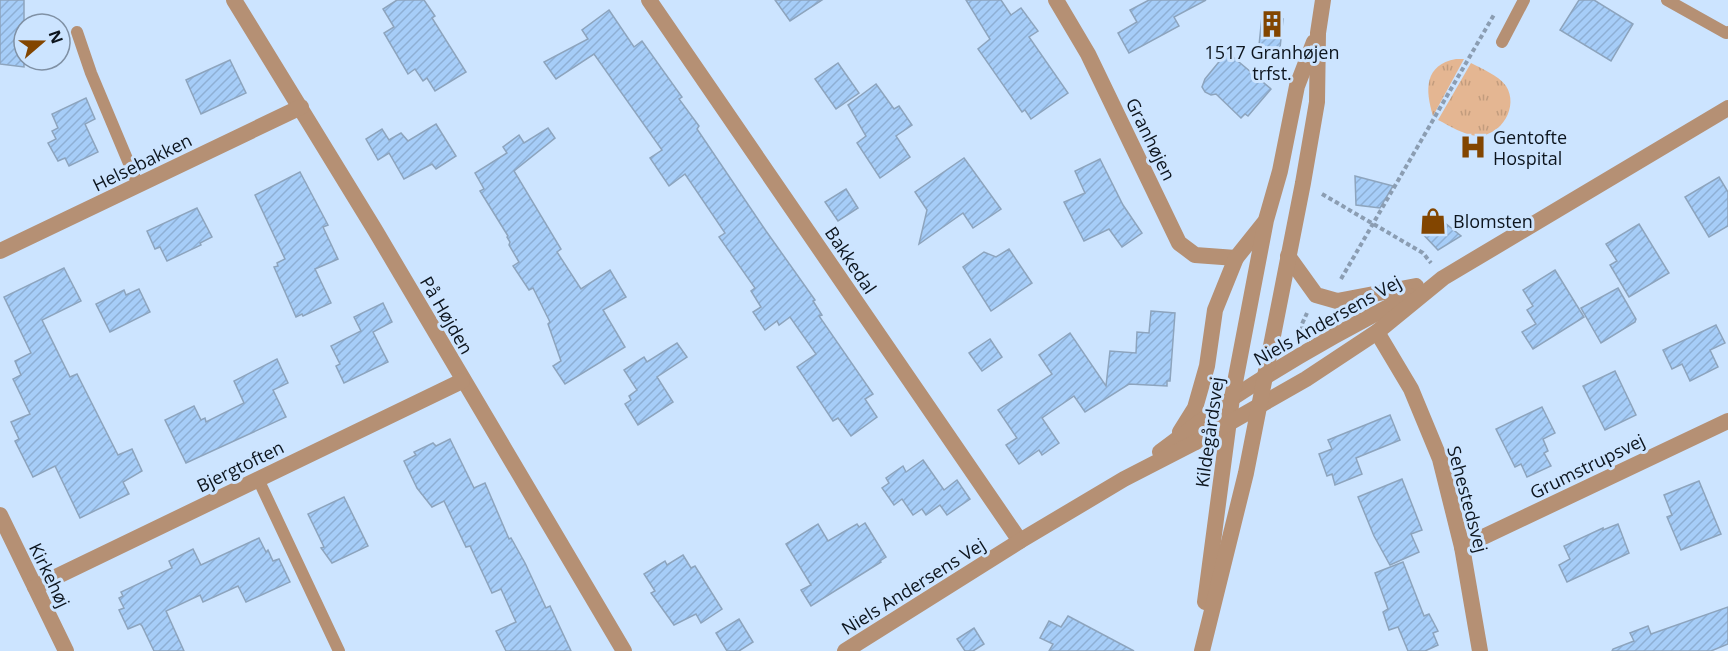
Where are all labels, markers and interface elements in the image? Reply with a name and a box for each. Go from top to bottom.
building icon: 1517 Granhøjen trfst. [1257,9,1287,39]
north arrow [12,12,72,72]
text: N [44,27,69,47]
place label: 1517 Granhøjen trfst. [1205,40,1339,85]
street label: Granhøjen [1121,94,1181,184]
place label: Gentofte Hospital [1493,125,1567,170]
street label: Helsebakken [88,128,196,196]
hospital icon: Gentofte Hospital [1458,132,1488,162]
shop icon: Blomsten [1418,206,1448,236]
place label: Blomsten [1453,209,1533,233]
street label: Bakkedal [820,222,882,298]
street label: Niels Andersens Vej [1249,269,1405,371]
street label: På Højden [415,272,479,358]
street label: Kildegårdsvej [1189,375,1229,489]
street label: Grumstrupsvej [1526,428,1648,504]
street label: Bjergtoften [192,435,288,497]
street label: Sehestedsvej [1442,443,1494,555]
street label: Niels Andersens Vej [837,532,989,640]
street label: Kirkehøj [24,539,76,611]

